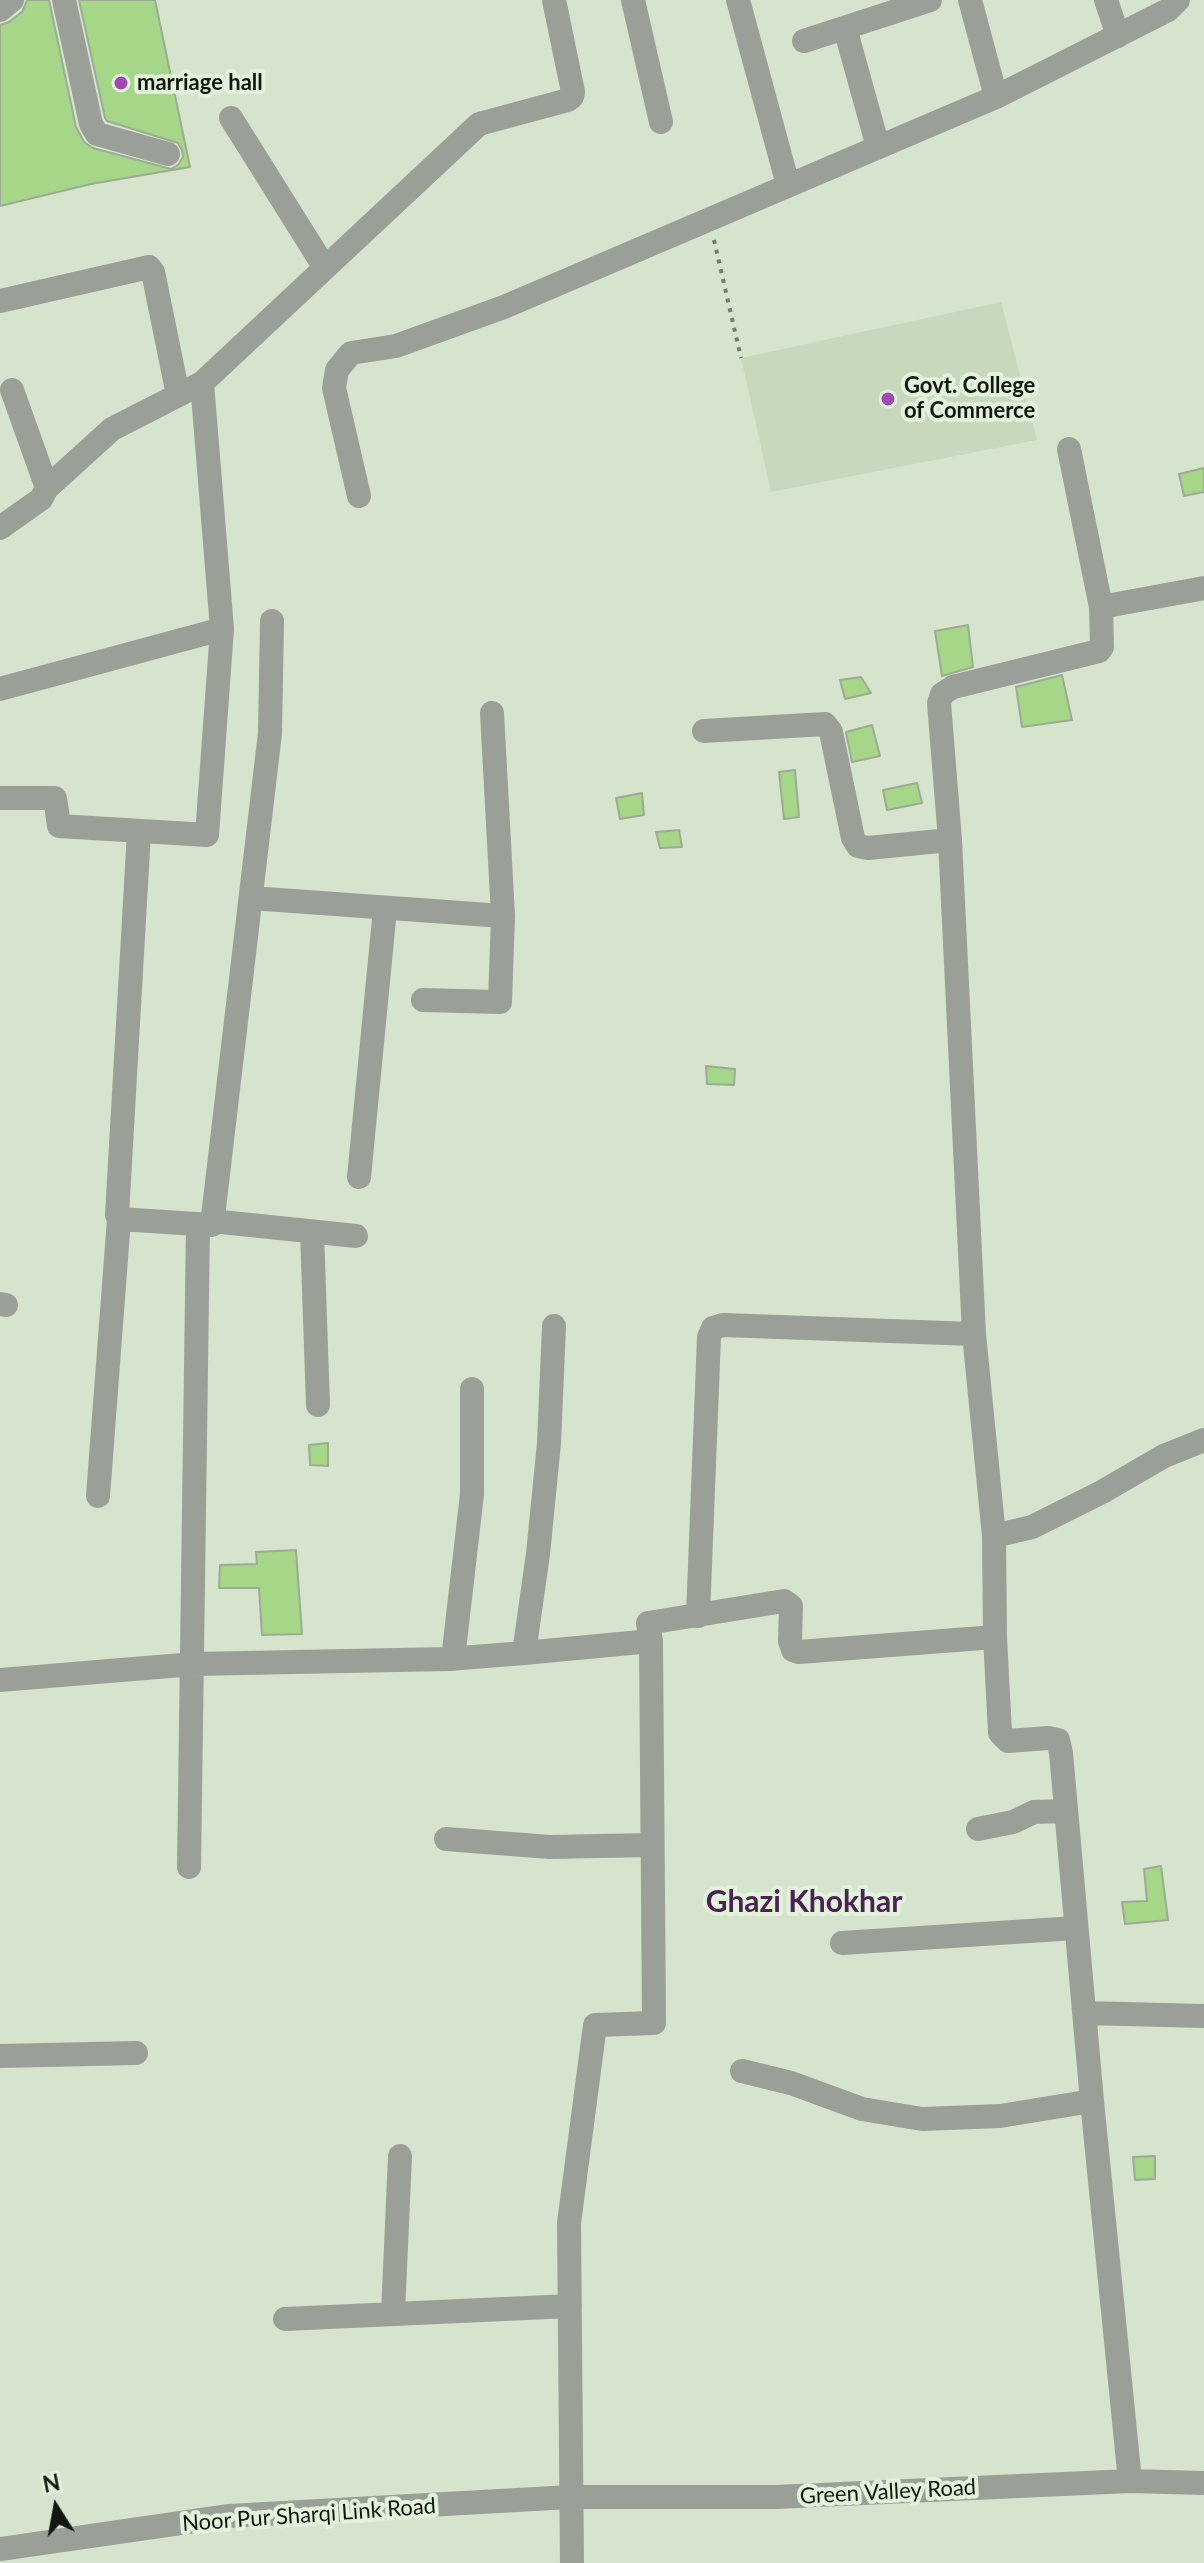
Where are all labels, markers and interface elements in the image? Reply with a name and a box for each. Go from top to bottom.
place label: marriage hall [137,70,263,96]
marker: marriage hall [112,74,130,92]
place label: Govt. College of Commerce [904,373,1035,424]
marker: Govt. College of Commerce [879,390,897,408]
district label: Ghazi Khokhar [706,1884,902,1920]
north arrow [16,2467,96,2547]
text: N [40,2468,62,2498]
street label: Green Valley Road [799,2474,977,2510]
street label: Noor Pur Sharqi Link Road [181,2493,437,2537]

